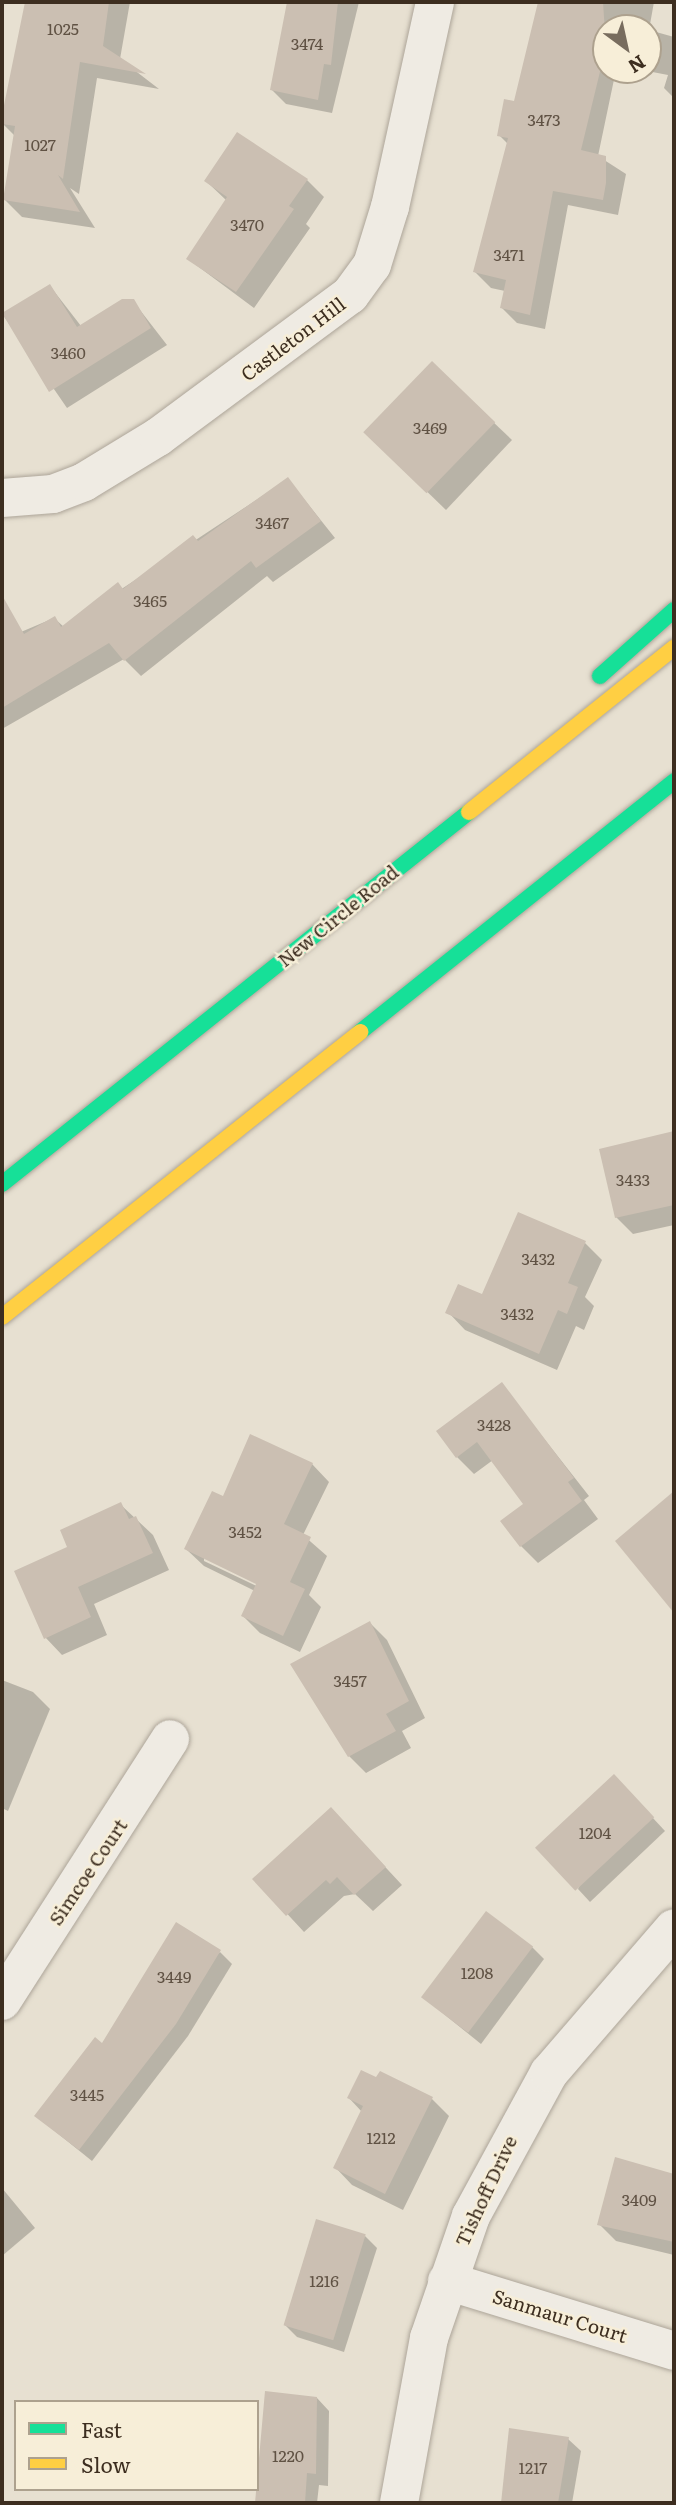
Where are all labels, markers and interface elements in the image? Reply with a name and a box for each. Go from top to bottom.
north arrow [592,14,662,84]
house number: 1025 [47,18,79,38]
house number: 3474 [291,33,323,53]
text: N [623,49,652,81]
house number: 3473 [527,109,561,129]
house number: 1027 [24,134,56,154]
house number: 3470 [230,214,264,234]
house number: 3471 [493,244,525,264]
street label: Castleton Hill [236,292,350,386]
house number: 3460 [50,342,86,362]
house number: 3469 [413,417,447,437]
house number: 3467 [255,512,289,532]
house number: 3465 [133,590,167,610]
street label: New Circle Road [273,860,403,972]
house number: 3433 [616,1169,650,1189]
house number: 3432 [521,1248,555,1268]
house number: 3432 [500,1303,534,1323]
house number: 3428 [477,1414,511,1434]
house number: 3452 [228,1521,262,1541]
house number: 3457 [333,1670,367,1690]
street label: Simcoe Court [44,1815,132,1929]
house number: 1204 [579,1822,611,1842]
house number: 1208 [461,1962,493,1982]
house number: 3449 [157,1966,191,1986]
house number: 3445 [70,2084,104,2104]
house number: 1212 [366,2127,396,2147]
street label: Tishoff Drive [450,2132,522,2250]
house number: 3409 [621,2189,657,2209]
house number: 1216 [309,2270,339,2290]
street label: Sanmaur Court [490,2285,630,2347]
legend [14,2400,259,2491]
text: Fast [81,2413,122,2444]
house number: 1220 [272,2445,304,2465]
text: Slow [81,2448,131,2479]
house number: 1217 [519,2457,547,2477]

